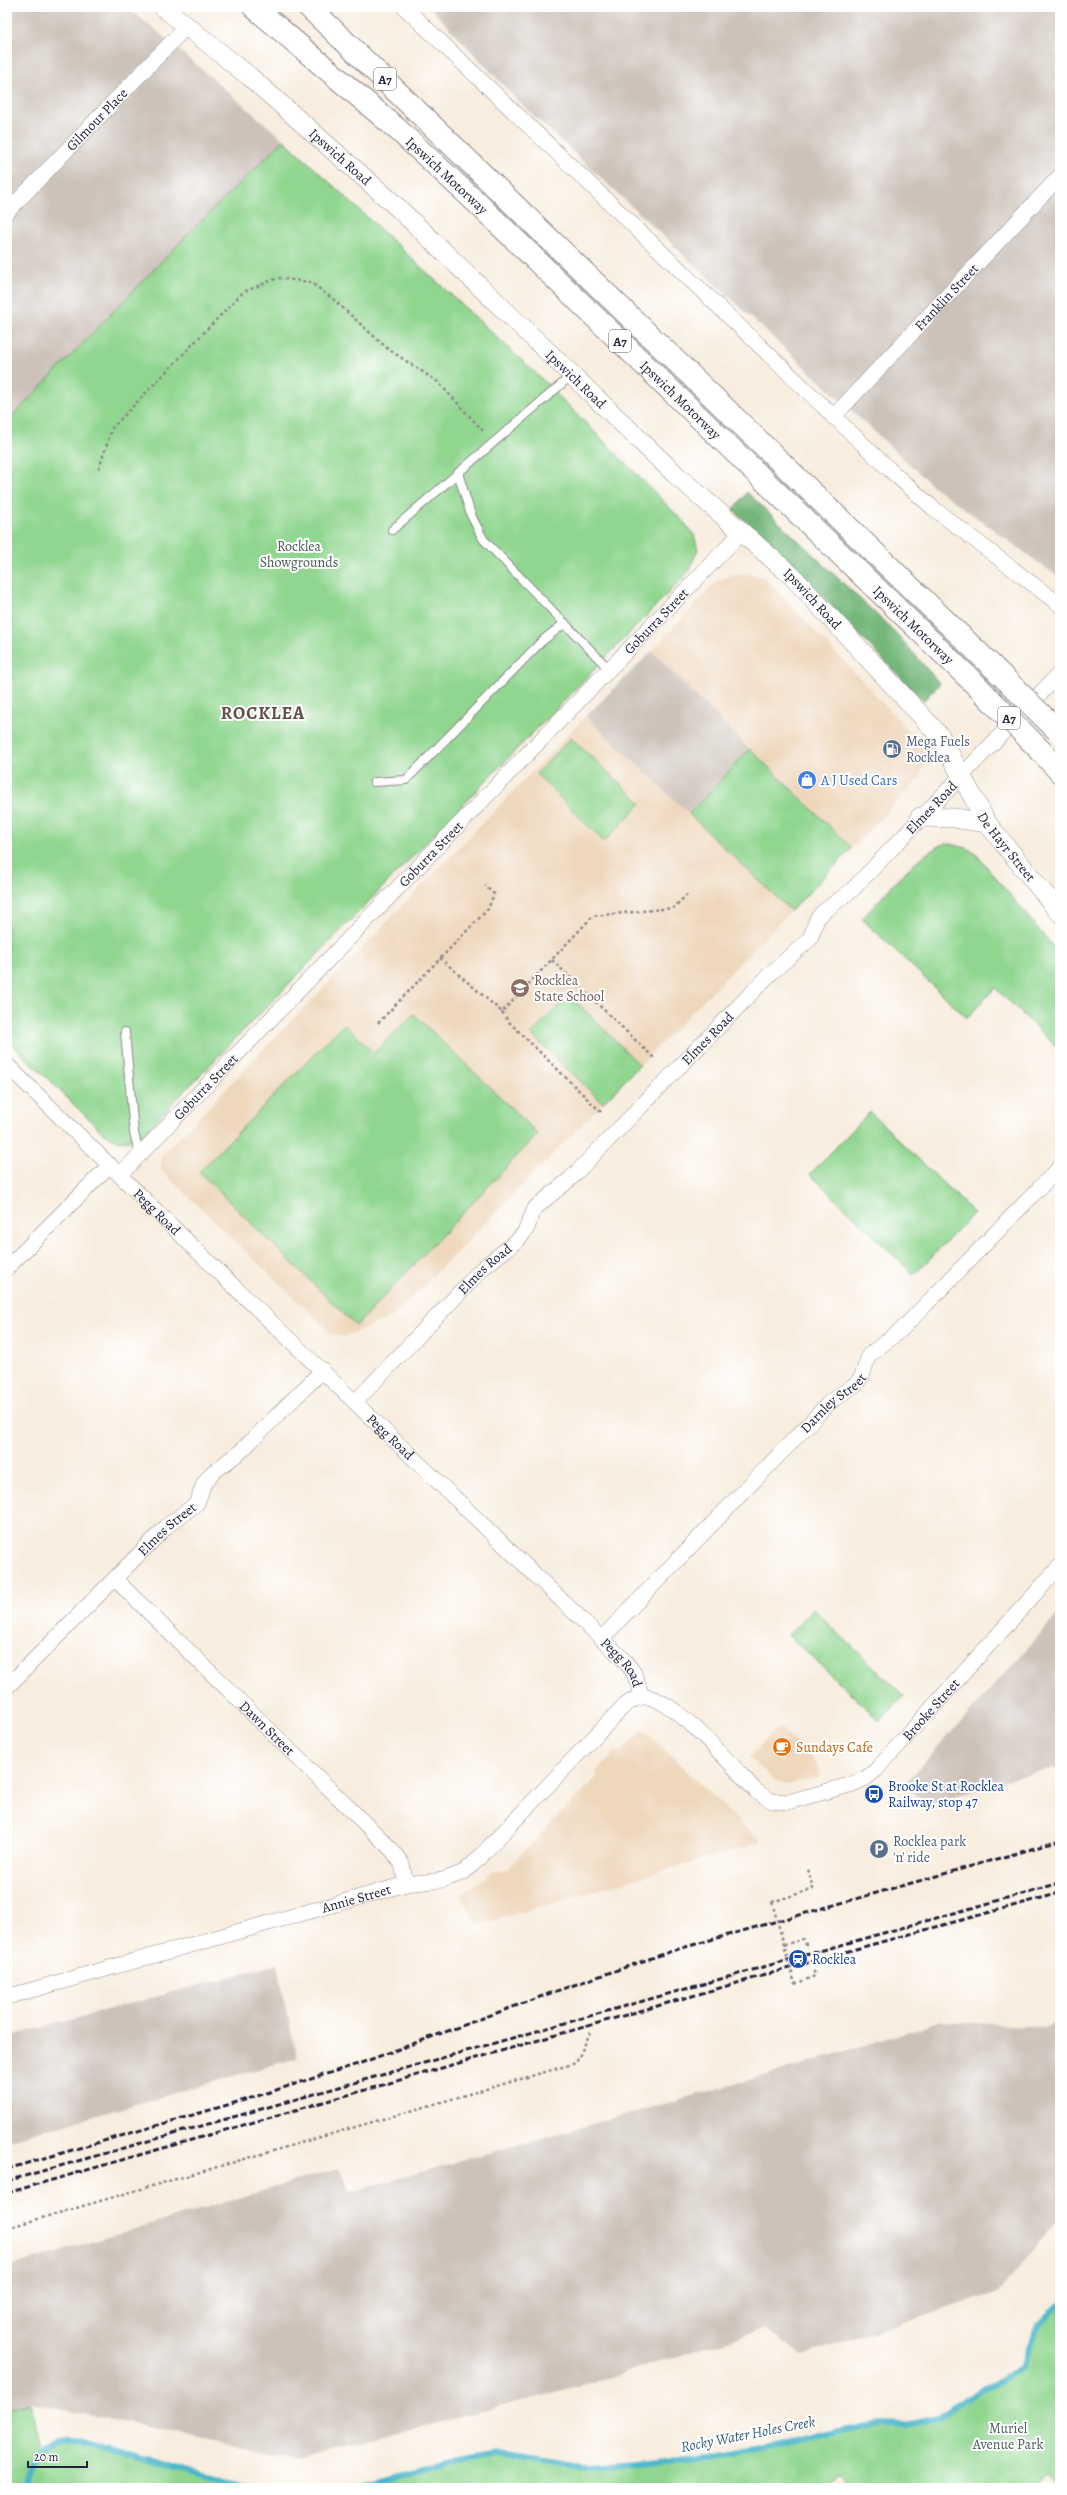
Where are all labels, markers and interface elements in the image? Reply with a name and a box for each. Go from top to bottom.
road number: A7 [374,68,396,90]
street label: Gilmour Place [62,84,132,155]
street label: Ipswich Road [305,124,376,190]
street label: Ipswich Motorway [401,133,492,219]
street label: Franklin Street [910,259,983,335]
road number: A7 [609,330,631,352]
street label: Ipswich Road [541,346,610,413]
street label: Ipswich Motorway [635,356,726,444]
park label: Rocklea Showgrounds [260,537,338,572]
street label: Ipswich Road [779,564,846,634]
street label: Ipswich Motorway [869,581,959,669]
street label: Goburra Street [620,584,693,658]
district label: ROCKLEA [221,701,305,725]
road number: A7 [998,707,1020,729]
place label: Mega Fuels Rocklea [906,732,970,767]
fuel station icon: Mega Fuels Rocklea [881,738,903,760]
shop icon: A J Used Cars [796,769,818,791]
place label: A J Used Cars [820,771,897,790]
street label: Elmes Road [901,777,962,839]
street label: De Hayr Street [973,809,1040,886]
street label: Goburra Street [395,817,468,891]
place label: Rocklea State School [534,971,605,1006]
school or university icon: Rocklea State School [509,977,531,999]
street label: Elmes Road [678,1007,738,1069]
street label: Goburra Street [169,1049,243,1124]
street label: Pegg Road [129,1185,185,1240]
street label: Elmes Road [454,1239,516,1299]
street label: Darnley Street [796,1369,871,1437]
street label: Pegg Road [362,1410,419,1465]
street label: Elmes Street [134,1498,201,1560]
street label: Pegg Road [596,1634,647,1690]
street label: Brooke Street [898,1674,964,1745]
street label: Dawn Street [235,1697,299,1760]
cafe icon: Sundays Cafe [771,1736,793,1758]
place label: Sundays Cafe [796,1738,873,1757]
place label: Brooke St at Rocklea Railway, stop 47 [888,1777,1005,1812]
bus stop icon: Brooke St at Rocklea Railway, stop 47 [863,1783,885,1805]
place label: Rocklea park 'n' ride [893,1832,966,1867]
parking icon: Rocklea park 'n' ride [868,1838,890,1860]
street label: Annie Street [319,1880,393,1918]
station icon: Rocklea [787,1948,809,1970]
place label: Rocklea [812,1950,857,1969]
water label: Rocky Water Holes Creek [679,2411,817,2457]
park label: Muriel Avenue Park [972,2419,1043,2454]
scale bar [28,2443,87,2469]
text: 20 m [34,2449,58,2465]

